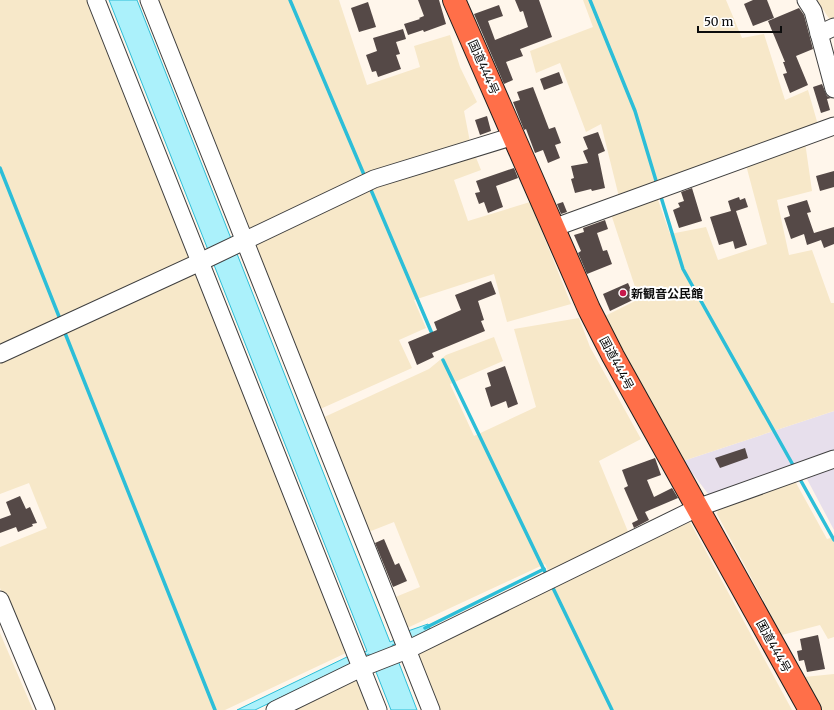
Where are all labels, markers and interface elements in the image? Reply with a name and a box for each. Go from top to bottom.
scale bar [698,8,781,34]
text: 50 m [704,14,733,29]
street label: 国道444号 [465,37,503,97]
place label: 新観音公民館 [631,286,703,301]
marker: 新観音公民館 [618,288,628,298]
street label: 国道444号 [597,334,637,392]
street label: 国道444号 [753,617,795,675]

